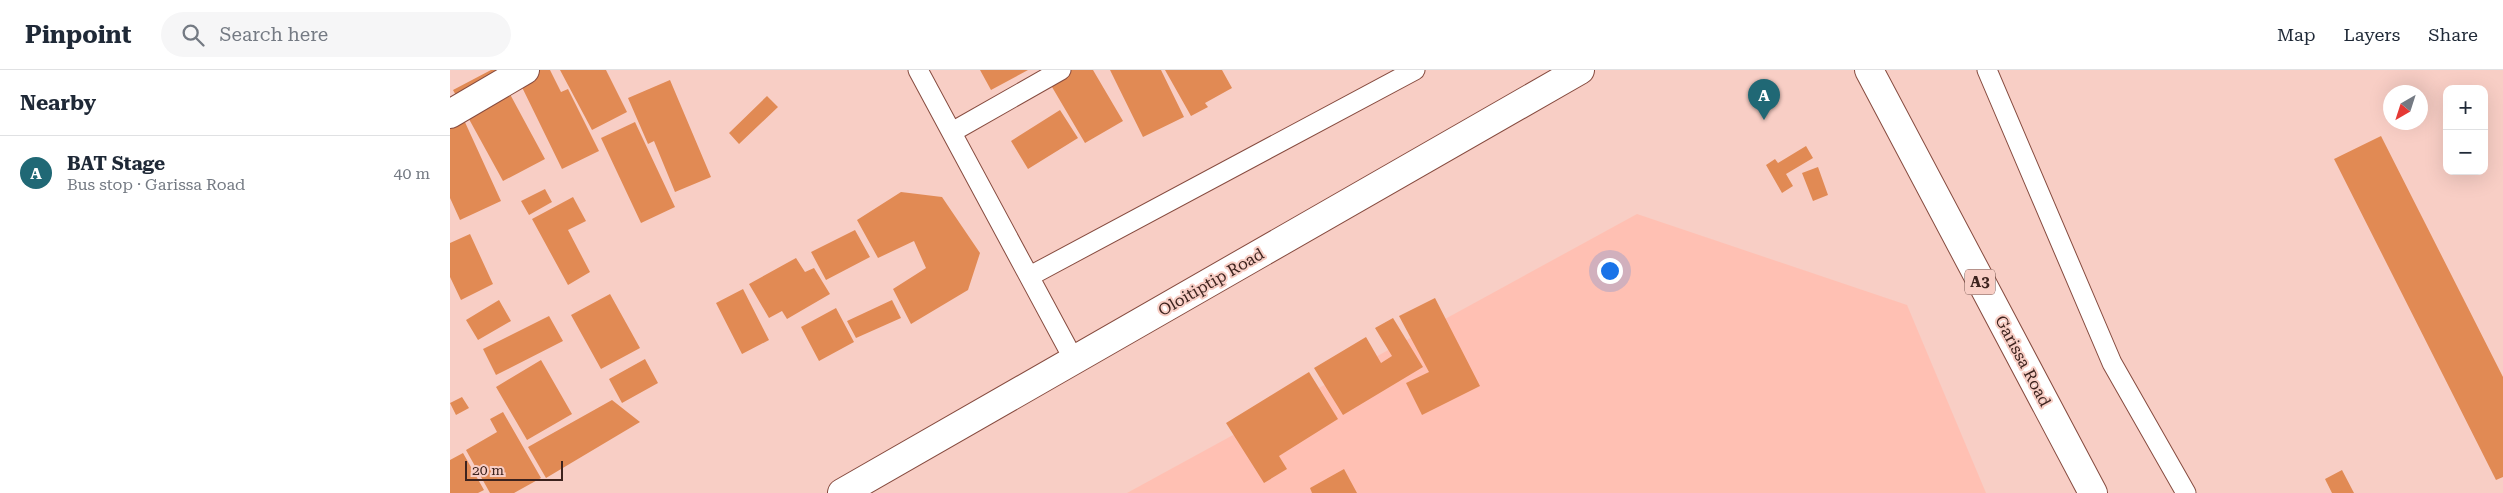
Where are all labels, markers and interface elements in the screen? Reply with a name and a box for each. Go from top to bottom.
search box [161,12,511,57]
text: Pinpoint [25,21,131,49]
icon: search [179,21,207,49]
text: Search here [219,23,328,46]
text: Map [2277,24,2316,45]
text: Layers [2344,24,2400,45]
text: Share [2428,24,2478,45]
pin: A [1748,79,1780,120]
north arrow [2383,85,2428,130]
map controls [2443,85,2488,175]
button: + [2443,85,2488,130]
text: Nearby [20,91,96,115]
button: − [2443,130,2488,175]
text: BAT Stage [67,152,165,175]
text: A [30,164,42,183]
text: 40 m [393,164,430,183]
text: Bus stop · Garissa Road [67,175,245,194]
street label: Oloitiptip Road [1155,244,1267,320]
your location [1597,258,1623,284]
road number: A3 [1965,270,1995,294]
street label: Garissa Road [1991,312,2055,410]
scale bar [465,458,562,481]
text: 20 m [472,462,504,478]

